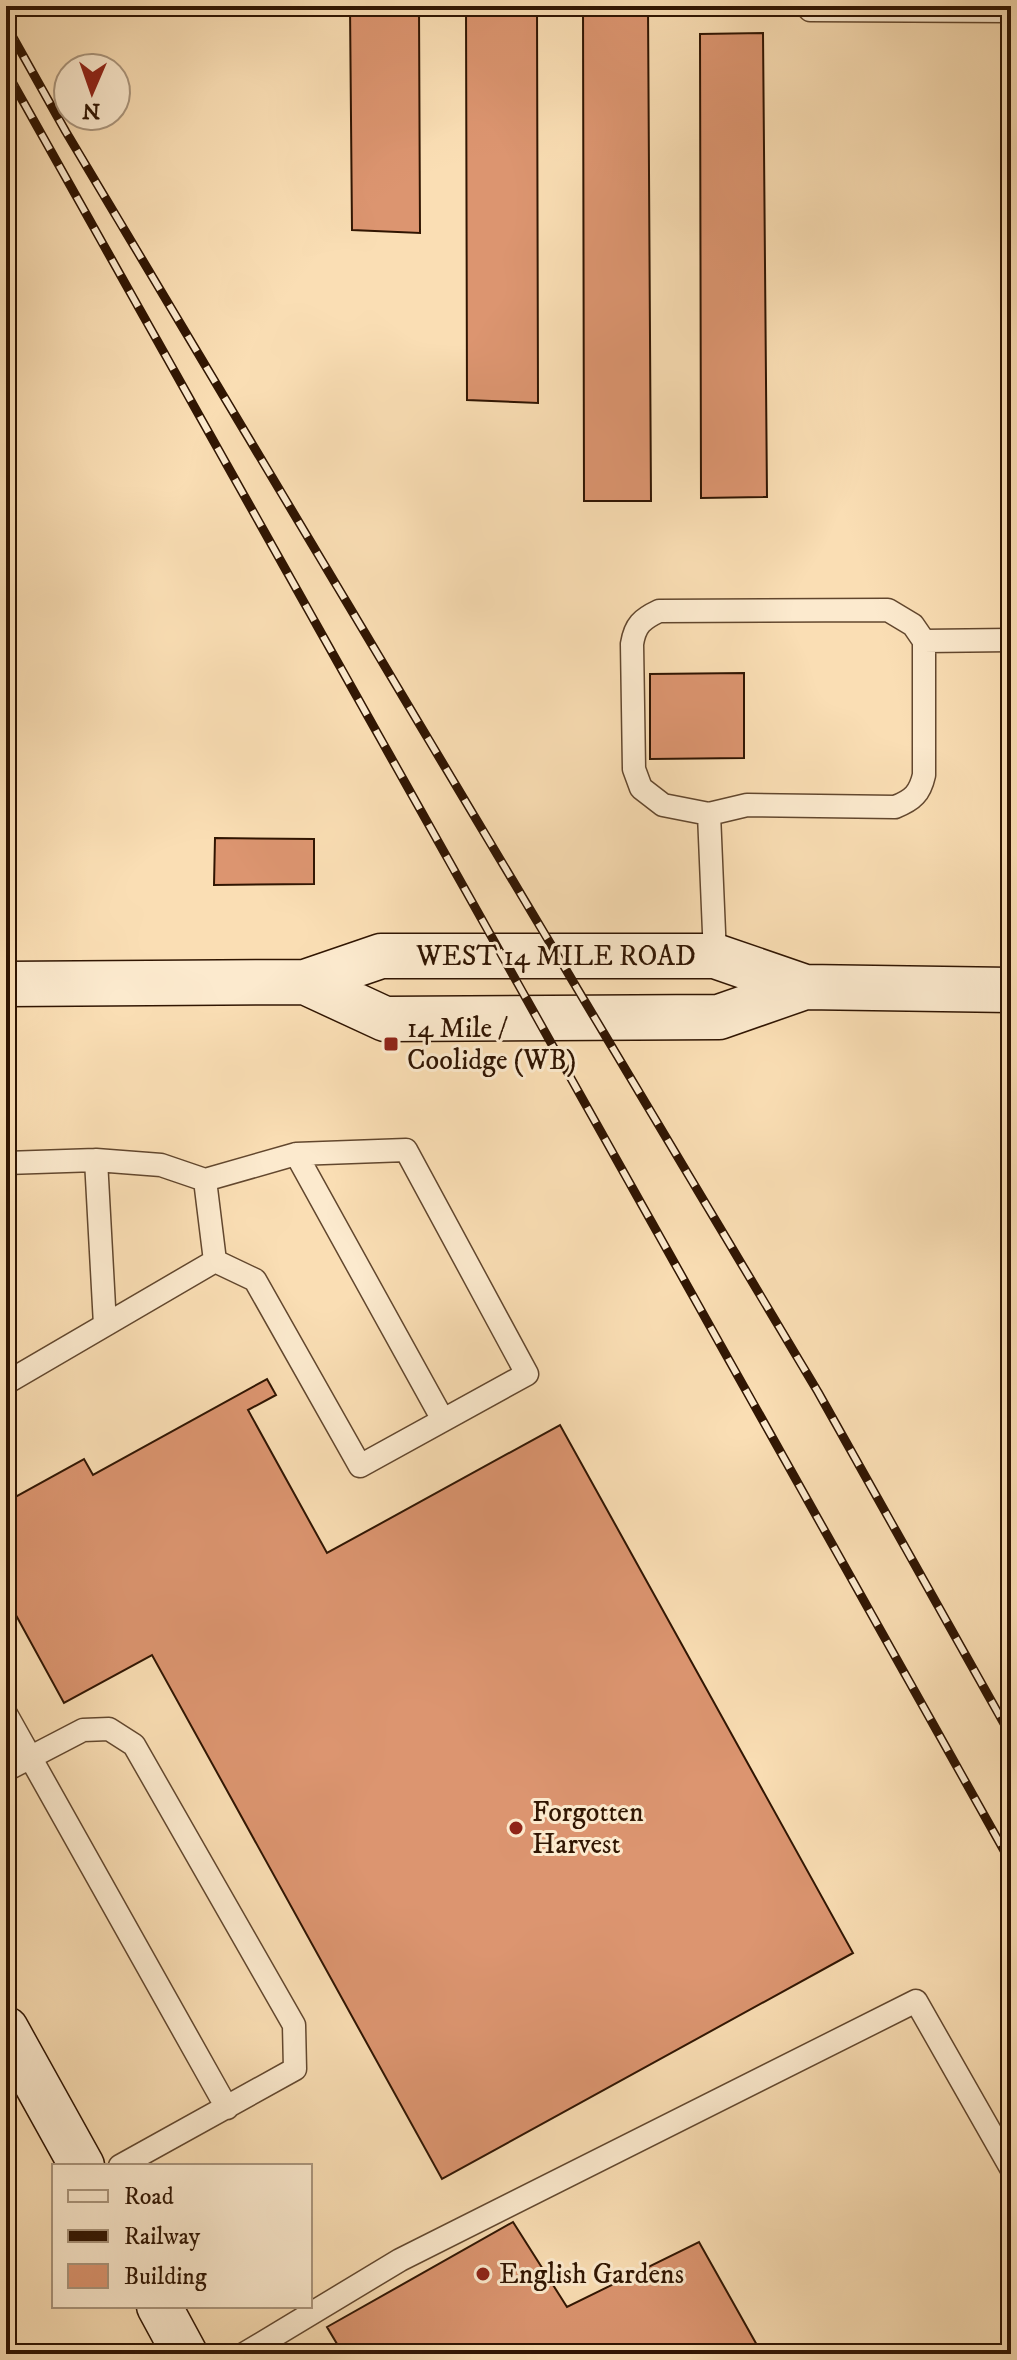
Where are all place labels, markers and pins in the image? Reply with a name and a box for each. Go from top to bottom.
place label: 14 Mile / Coolidge (WB) [407,1011,576,1078]
marker: 14 Mile / Coolidge (WB) [382,1035,400,1053]
place label: Forgotten Harvest [532,1795,644,1862]
marker: Forgotten Harvest [507,1819,525,1837]
place label: English Gardens [499,2257,684,2292]
marker: English Gardens [474,2265,492,2283]

